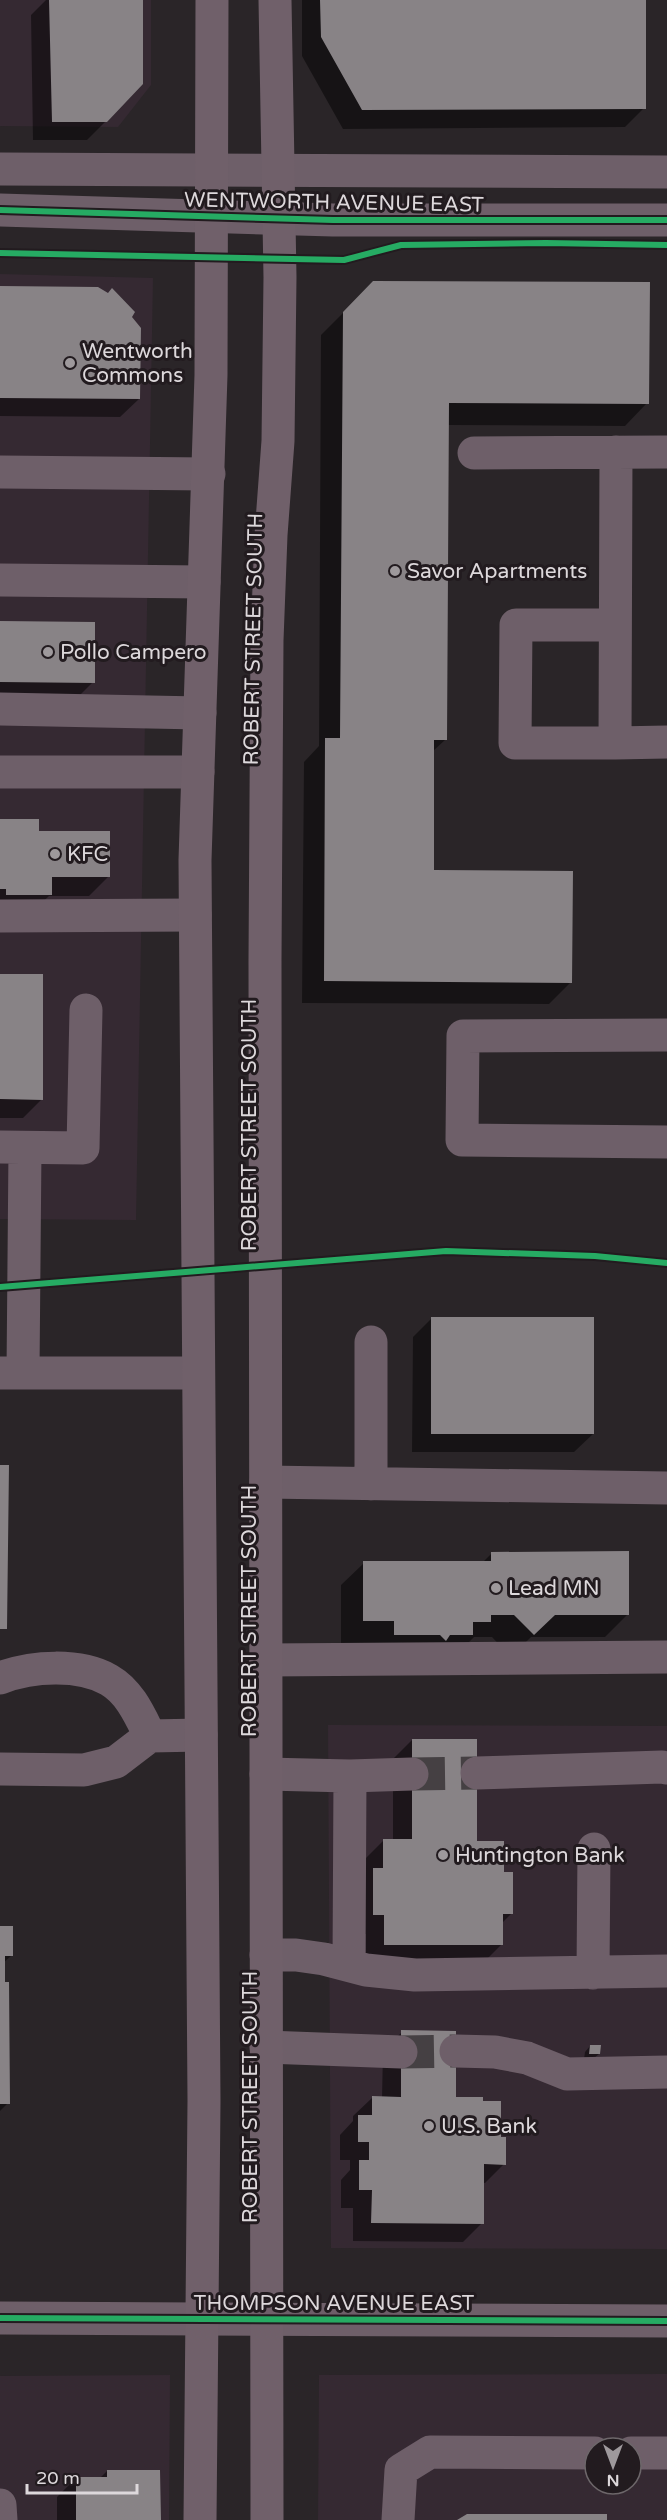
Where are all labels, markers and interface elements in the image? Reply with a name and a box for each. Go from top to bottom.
street label: WENTWORTH AVENUE EAST [184,187,484,218]
place label: Wentworth Commons [82,339,193,388]
marker: Wentworth Commons [63,356,77,370]
street label: ROBERT STREET SOUTH [239,512,268,766]
place label: Savor Apartments [407,559,587,584]
marker: Savor Apartments [388,564,402,578]
place label: Pollo Campero [60,640,207,665]
marker: Pollo Campero [41,645,55,659]
place label: KFC [67,842,108,867]
marker: KFC [48,847,62,861]
street label: ROBERT STREET SOUTH [237,999,262,1251]
street label: ROBERT STREET SOUTH [237,1485,262,1737]
place label: Lead MN [508,1576,600,1601]
marker: Lead MN [489,1581,503,1595]
place label: Huntington Bank [455,1843,625,1868]
marker: Huntington Bank [436,1848,450,1862]
street label: ROBERT STREET SOUTH [238,1971,263,2223]
place label: U.S. Bank [441,2114,537,2139]
marker: U.S. Bank [422,2119,436,2133]
street label: THOMPSON AVENUE EAST [194,2291,475,2316]
north arrow [583,2436,643,2496]
scale bar [27,2457,136,2495]
text: 20 m [36,2467,80,2489]
text: N [607,2470,619,2490]

